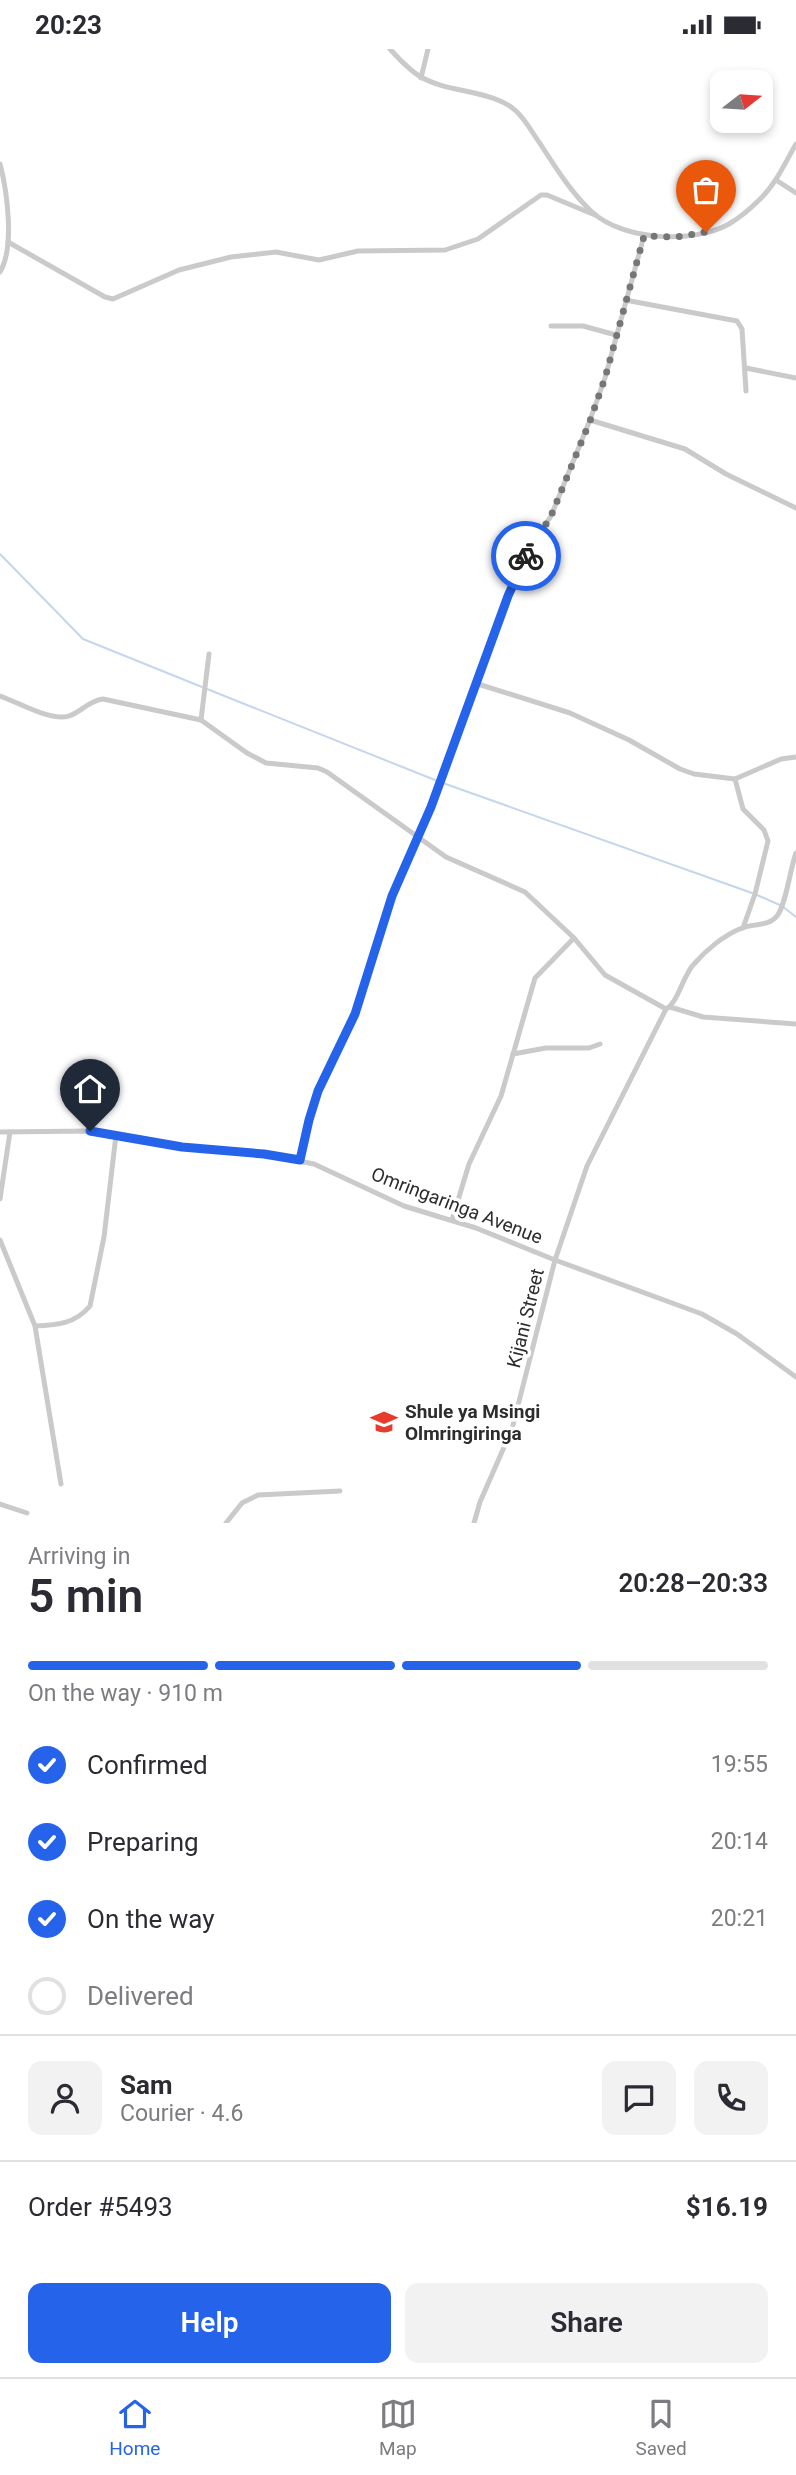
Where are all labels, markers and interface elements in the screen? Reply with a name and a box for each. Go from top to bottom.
text: 20:23 [35,10,102,40]
north arrow [710,70,774,133]
map controls [710,70,773,133]
pin [676,160,736,232]
icon: bag [687,171,725,209]
courier [491,521,561,591]
icon: bike [507,537,545,575]
pin [60,1059,120,1131]
icon: home [71,1070,109,1108]
street label: Omringaringa Avenue [368,1162,546,1249]
street label: Kijani Street [502,1266,549,1370]
place label: Shule ya Msingi Olmringiringa [405,1400,540,1445]
school or university icon: Shule ya Msingi Olmringiringa [369,1407,399,1437]
text: Arriving in [28,1543,131,1570]
text: 20:28–20:33 [618,1568,768,1598]
text: 5 min [28,1569,143,1623]
text: On the way · 910 m [28,1680,223,1707]
icon: check [28,1746,66,1784]
text: Confirmed [87,1750,208,1780]
text: 19:55 [711,1751,768,1778]
icon: check [28,1823,66,1861]
text: Preparing [87,1827,199,1857]
text: 20:14 [711,1828,768,1855]
icon: check [28,1900,66,1938]
text: On the way [87,1904,215,1934]
text: 20:21 [711,1905,768,1932]
text: Delivered [87,1981,194,2011]
button: person [28,2061,102,2135]
button: chat [602,2061,676,2135]
button: phone [694,2061,768,2135]
text: Sam [120,2070,172,2100]
text: Courier · 4.6 [120,2100,243,2127]
text: Order #5493 [28,2192,173,2222]
text: $16.19 [686,2192,768,2222]
button: Help [28,2283,391,2363]
button: Share [405,2283,768,2363]
tab: Home [109,2395,160,2460]
tab: Map [379,2395,417,2460]
tab: Saved [635,2395,687,2460]

